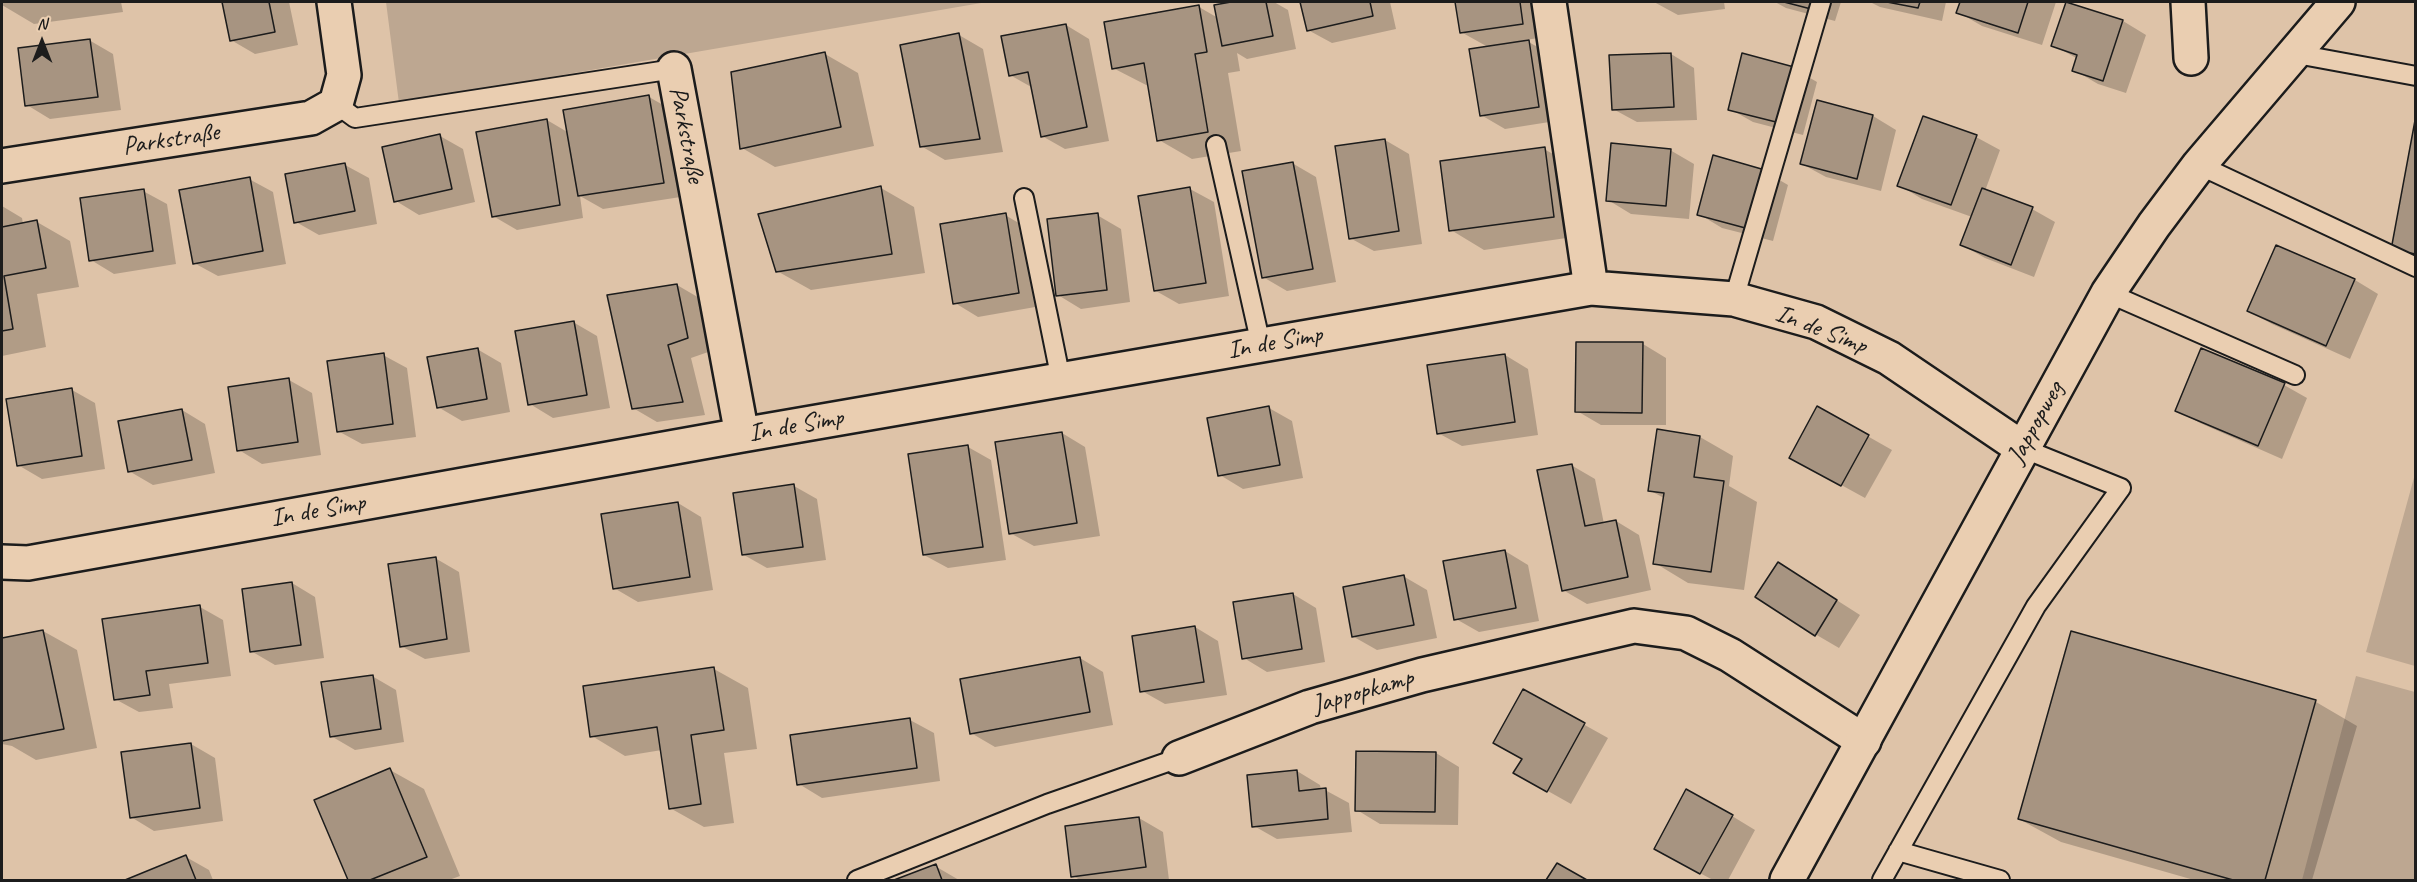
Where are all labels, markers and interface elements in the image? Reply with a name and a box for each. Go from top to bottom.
north arrow [12,12,72,72]
text: N [37,14,47,34]
street label: Parkstraße [661,84,711,186]
street label: Parkstraße [121,117,221,163]
street label: In de Simp [1771,298,1871,362]
street label: In de Simp [1225,319,1325,367]
street label: Jappopweg [2001,377,2071,469]
street label: In de Simp [746,402,846,450]
street label: In de Simp [268,487,368,535]
street label: Jappopkamp [1309,663,1417,721]

